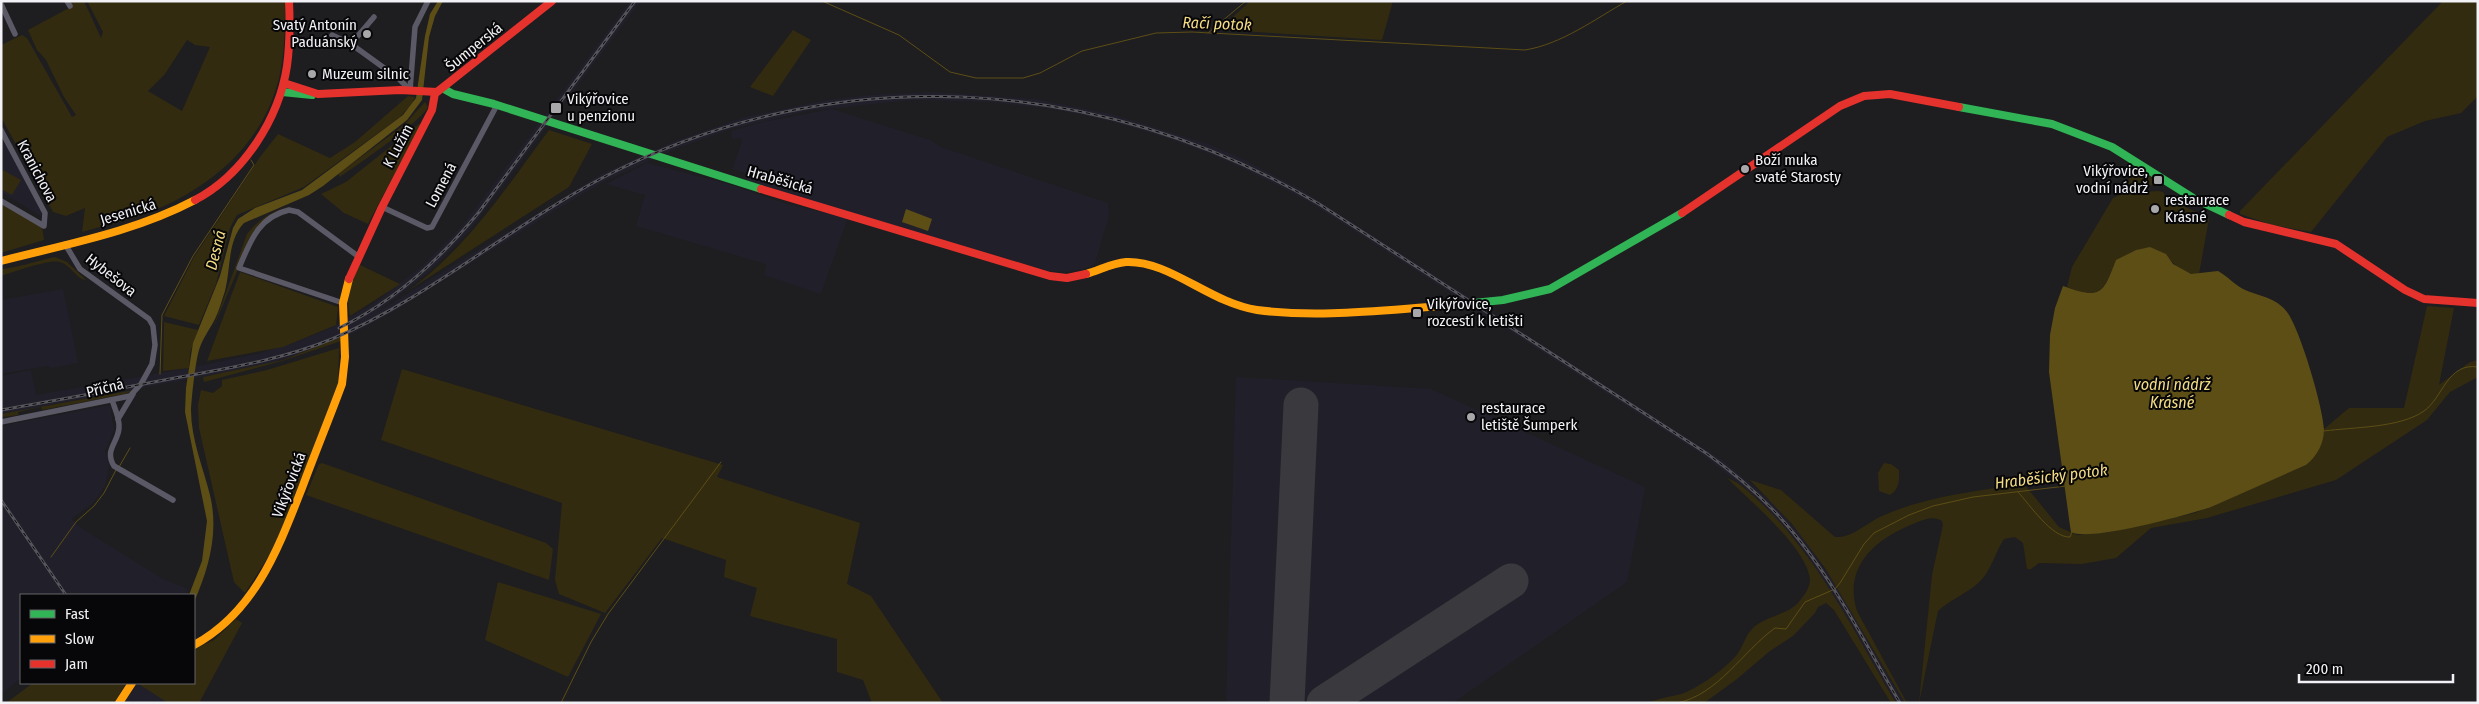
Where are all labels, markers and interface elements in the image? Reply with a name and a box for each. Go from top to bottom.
water label: Račí potok [1182,13,1252,34]
place label: Svatý Antonín Paduánský [273,16,357,51]
street label: Šumperská [442,19,506,75]
marker: Svatý Antonín Paduánský [361,28,373,40]
place label: Muzeum silnic [322,65,409,83]
marker: Muzeum silnic [306,68,318,80]
place label: Vikýřovice u penzionu [567,90,635,125]
marker: Vikýřovice u penzionu [549,101,563,115]
street label: K Lužím [379,121,417,171]
street label: Kranichova [13,137,61,205]
place label: Boží muka svaté Starosty [1755,151,1841,186]
street label: Lomená [422,159,460,211]
street label: Hraběšická [745,162,815,198]
place label: Vikýřovice, vodní nádrž [2076,162,2148,197]
marker: Boží muka svaté Starosty [1739,163,1751,175]
marker: Vikýřovice, vodní nádrž [2152,174,2164,186]
place label: restaurace Krásné [2165,191,2229,226]
street label: Jesenická [98,195,158,229]
marker: restaurace Krásné [2149,203,2161,215]
water label: Desná [201,228,230,272]
street label: Hybešova [82,250,140,300]
place label: Vikýřovice, rozcestí k letišti [1427,295,1523,330]
marker: Vikýřovice, rozcestí k letišti [1411,307,1423,319]
street label: Příčná [84,375,126,401]
water label: vodní nádrž Krásné [2134,375,2211,412]
place label: restaurace letiště Šumperk [1481,399,1577,434]
marker: restaurace letiště Šumperk [1465,411,1477,423]
street label: Vikýřovická [268,450,310,520]
water label: Hraběšický potok [1994,460,2109,493]
legend [20,594,195,684]
text: Fast [65,605,89,623]
text: Slow [65,630,94,648]
scale bar [2299,652,2453,684]
text: Jam [65,655,88,673]
text: 200 m [2306,660,2343,678]

